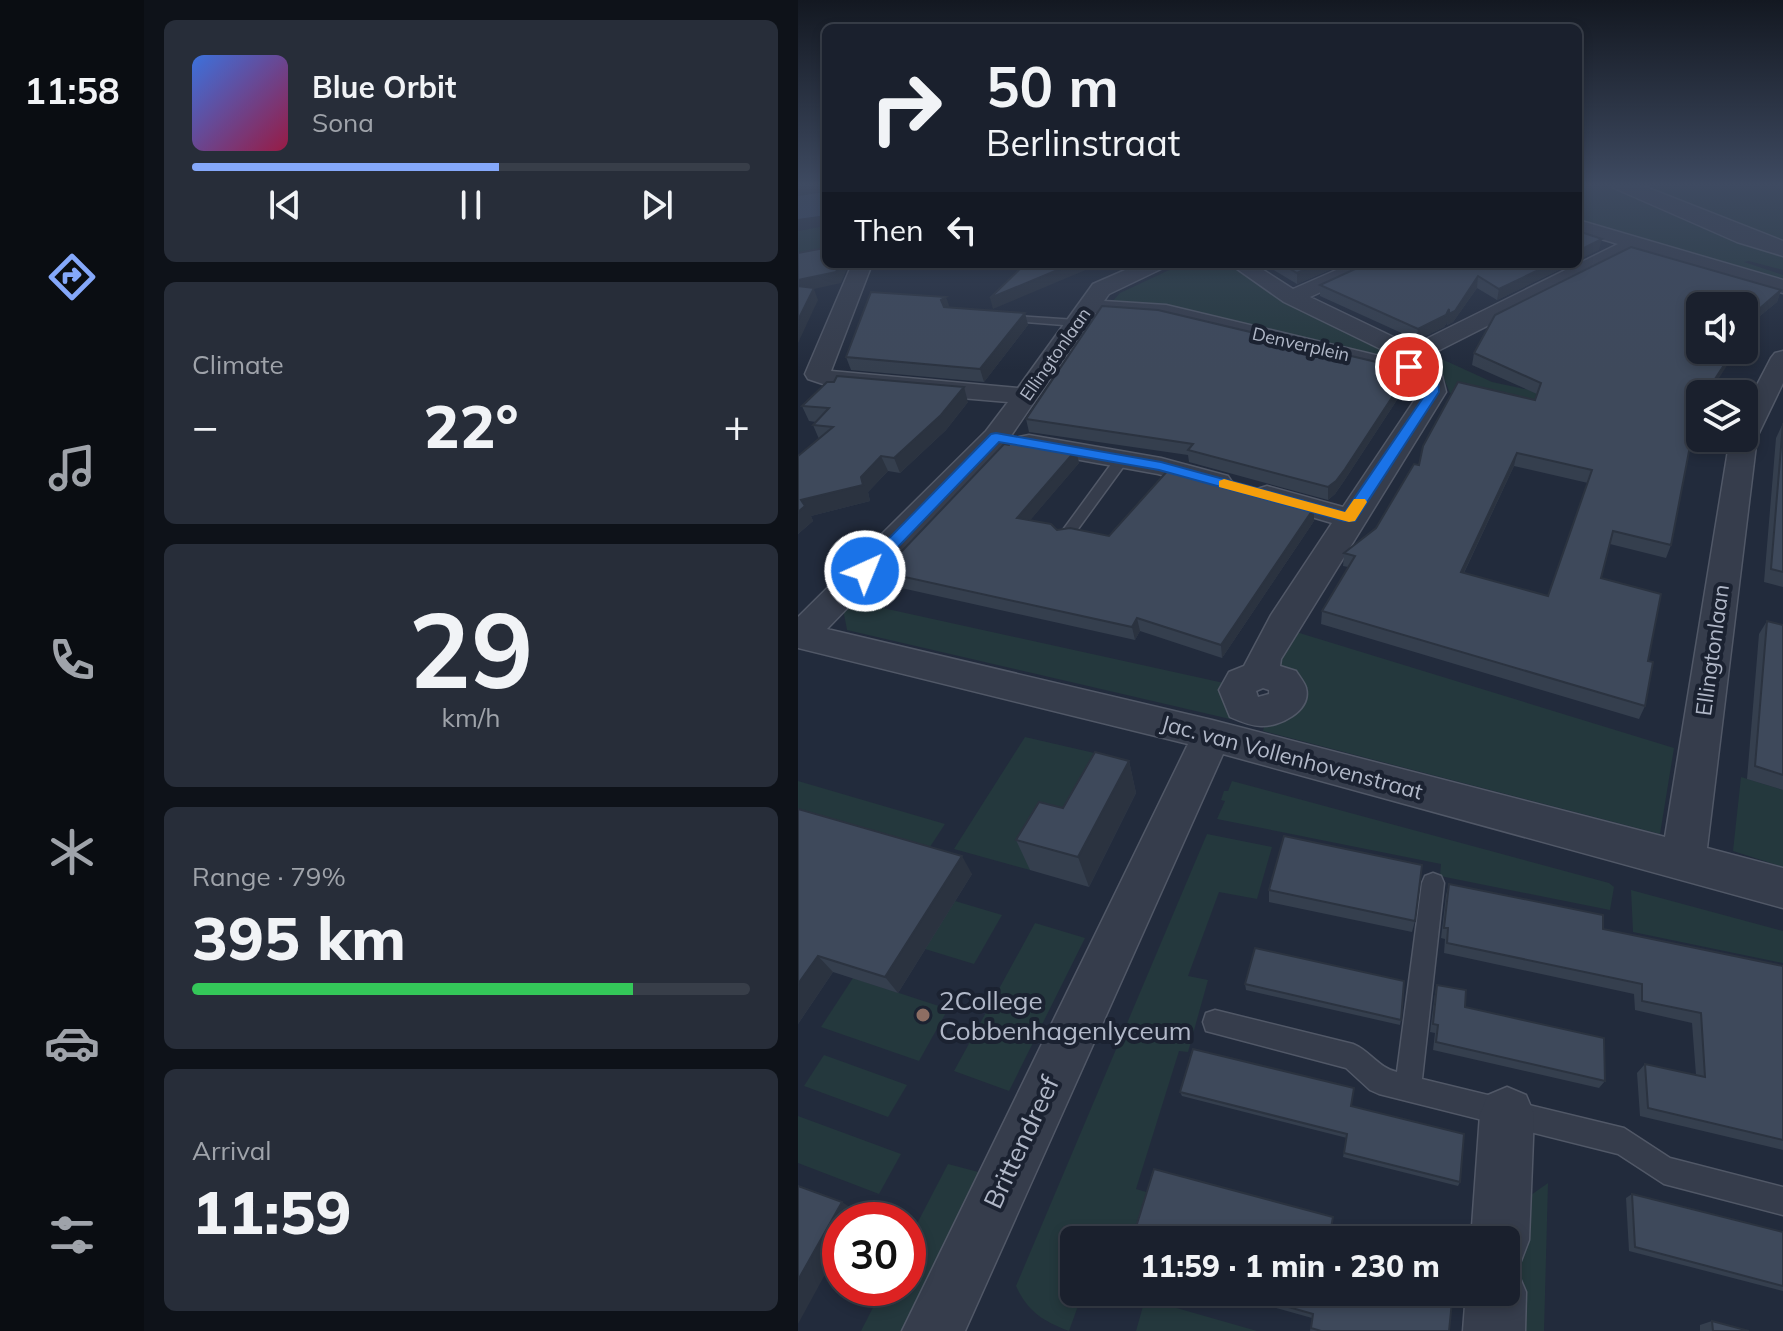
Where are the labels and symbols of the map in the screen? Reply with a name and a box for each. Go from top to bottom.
street label: Ellingtonlaan [1015,303,1095,405]
street label: Denverplein [1250,322,1352,366]
pin [1375,333,1443,401]
position arrow [823,529,907,613]
street label: Ellingtonlaan [1689,583,1735,717]
street label: Jac. van Vollenhovenstraat [1158,709,1426,806]
place label: 2College Cobbenhagenlyceum [939,984,1192,1047]
marker: 2College Cobbenhagenlyceum [914,1006,932,1024]
street label: Brittendreef [976,1069,1067,1213]
speed limit sign: 30 [822,1202,926,1306]

